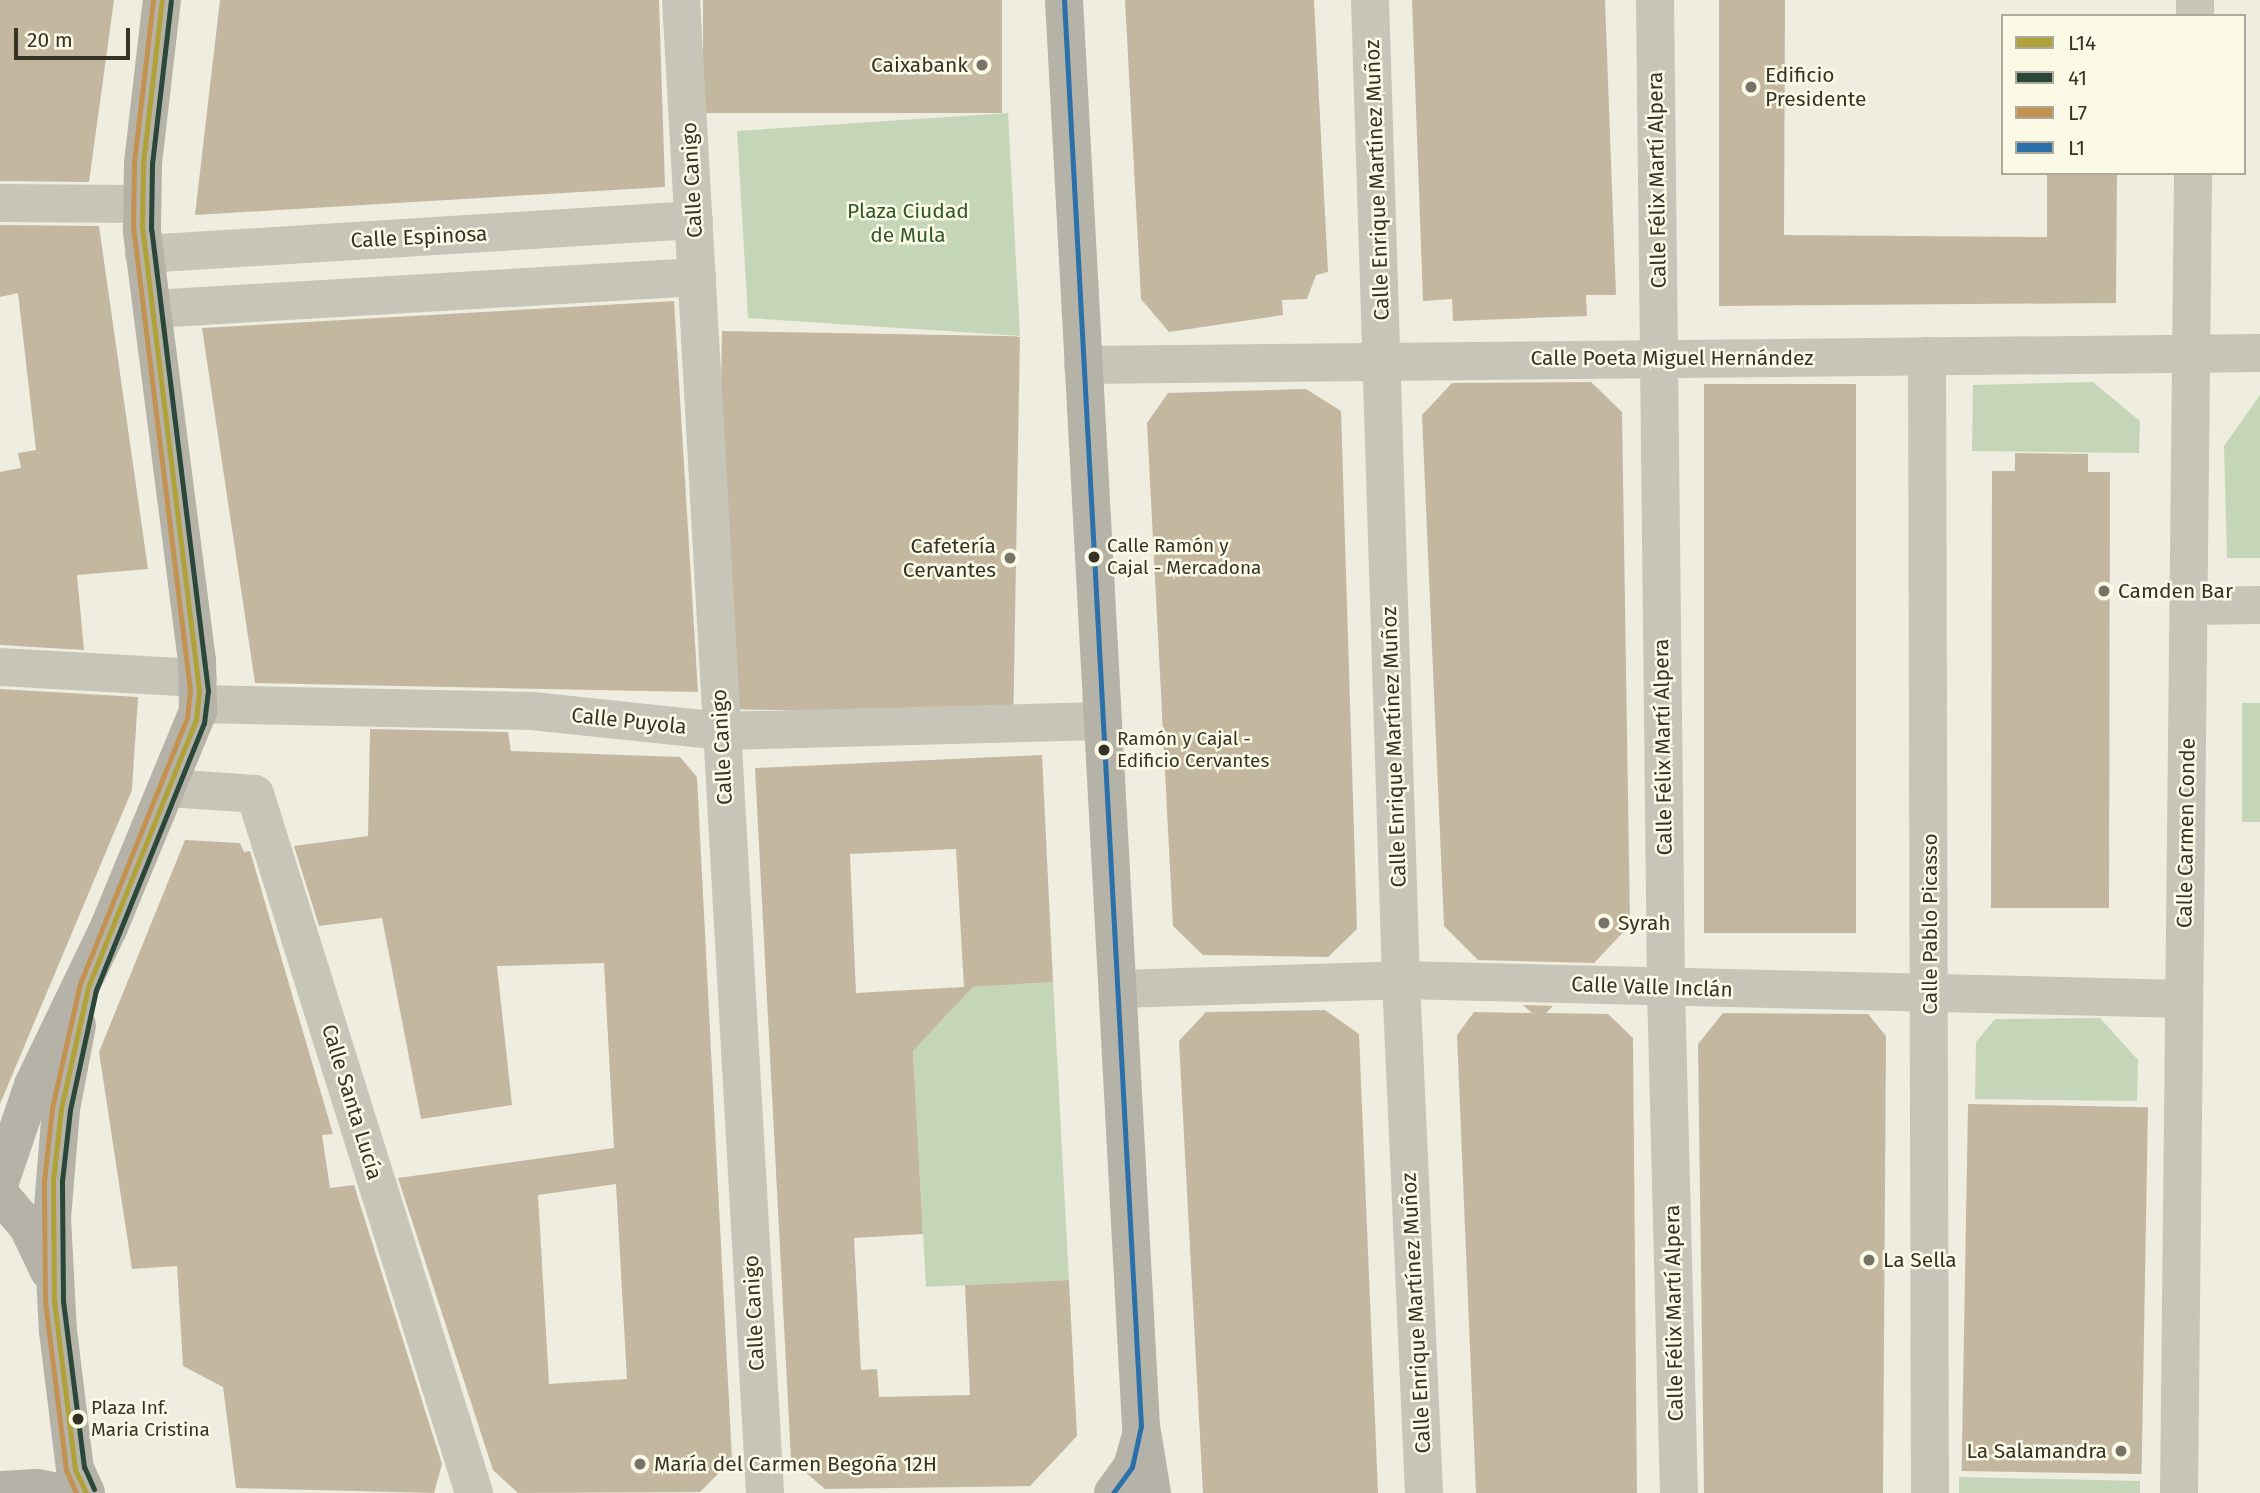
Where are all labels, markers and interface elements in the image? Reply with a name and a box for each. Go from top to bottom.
scale bar [18,14,133,58]
legend [2001,14,2246,175]
text: 20 m [27,27,73,53]
text: L14 [2068,30,2096,56]
street label: Calle Enrique Martínez Muñoz [1360,39,1394,321]
place label: Caixabank [871,52,968,78]
marker: Caixabank [974,57,990,73]
place label: Edificio Presidente [1765,62,1866,112]
text: 41 [2068,65,2087,91]
street label: Calle Félix Martí Alpera [1643,71,1671,289]
marker: Edificio Presidente [1743,79,1759,95]
text: L7 [2068,100,2087,126]
street label: Calle Canigo [676,121,708,239]
text: L1 [2068,135,2085,161]
park label: Plaza Ciudad de Mula [847,198,969,248]
street label: Calle Espinosa [350,221,488,253]
street label: Calle Poeta Miguel Hernández [1531,345,1813,371]
place label: Cafetería Cervantes [903,533,996,583]
place label: Calle Ramón y Cajal - Mercadona [1107,535,1261,579]
marker: Cafetería Cervantes [1002,550,1018,566]
marker: Calle Ramón y Cajal - Mercadona [1087,550,1101,564]
place label: Camden Bar [2118,578,2233,604]
marker: Camden Bar [2096,583,2112,599]
street label: Calle Enrique Martínez Muñoz [1377,606,1411,888]
street label: Calle Félix Martí Alpera [1649,638,1677,856]
street label: Calle Canigo [706,688,738,806]
street label: Calle Puyola [570,702,688,740]
place label: Ramón y Cajal - Edificio Cervantes [1117,728,1269,772]
street label: Calle Carmen Conde [2172,738,2200,928]
marker: Ramón y Cajal - Edificio Cervantes [1097,743,1111,757]
street label: Calle Pablo Picasso [1917,833,1943,1015]
place label: Syrah [1618,910,1671,936]
marker: Syrah [1596,915,1612,931]
street label: Calle Valle Inclán [1571,972,1733,1002]
street label: Calle Santa Lucía [316,1021,388,1183]
street label: Calle Enrique Martínez Muñoz [1396,1172,1436,1454]
street label: Calle Félix Martí Alpera [1660,1204,1688,1422]
place label: La Sella [1883,1247,1957,1273]
marker: La Sella [1861,1252,1877,1268]
street label: Calle Canigo [738,1254,770,1372]
place label: Plaza Inf. Maria Cristina [91,1397,210,1441]
marker: Plaza Inf. Maria Cristina [71,1412,85,1426]
place label: La Salamandra [1967,1438,2107,1464]
marker: La Salamandra [2113,1443,2129,1459]
place label: María del Carmen Begoña 12H [654,1451,937,1477]
marker: María del Carmen Begoña 12H [632,1456,648,1472]

